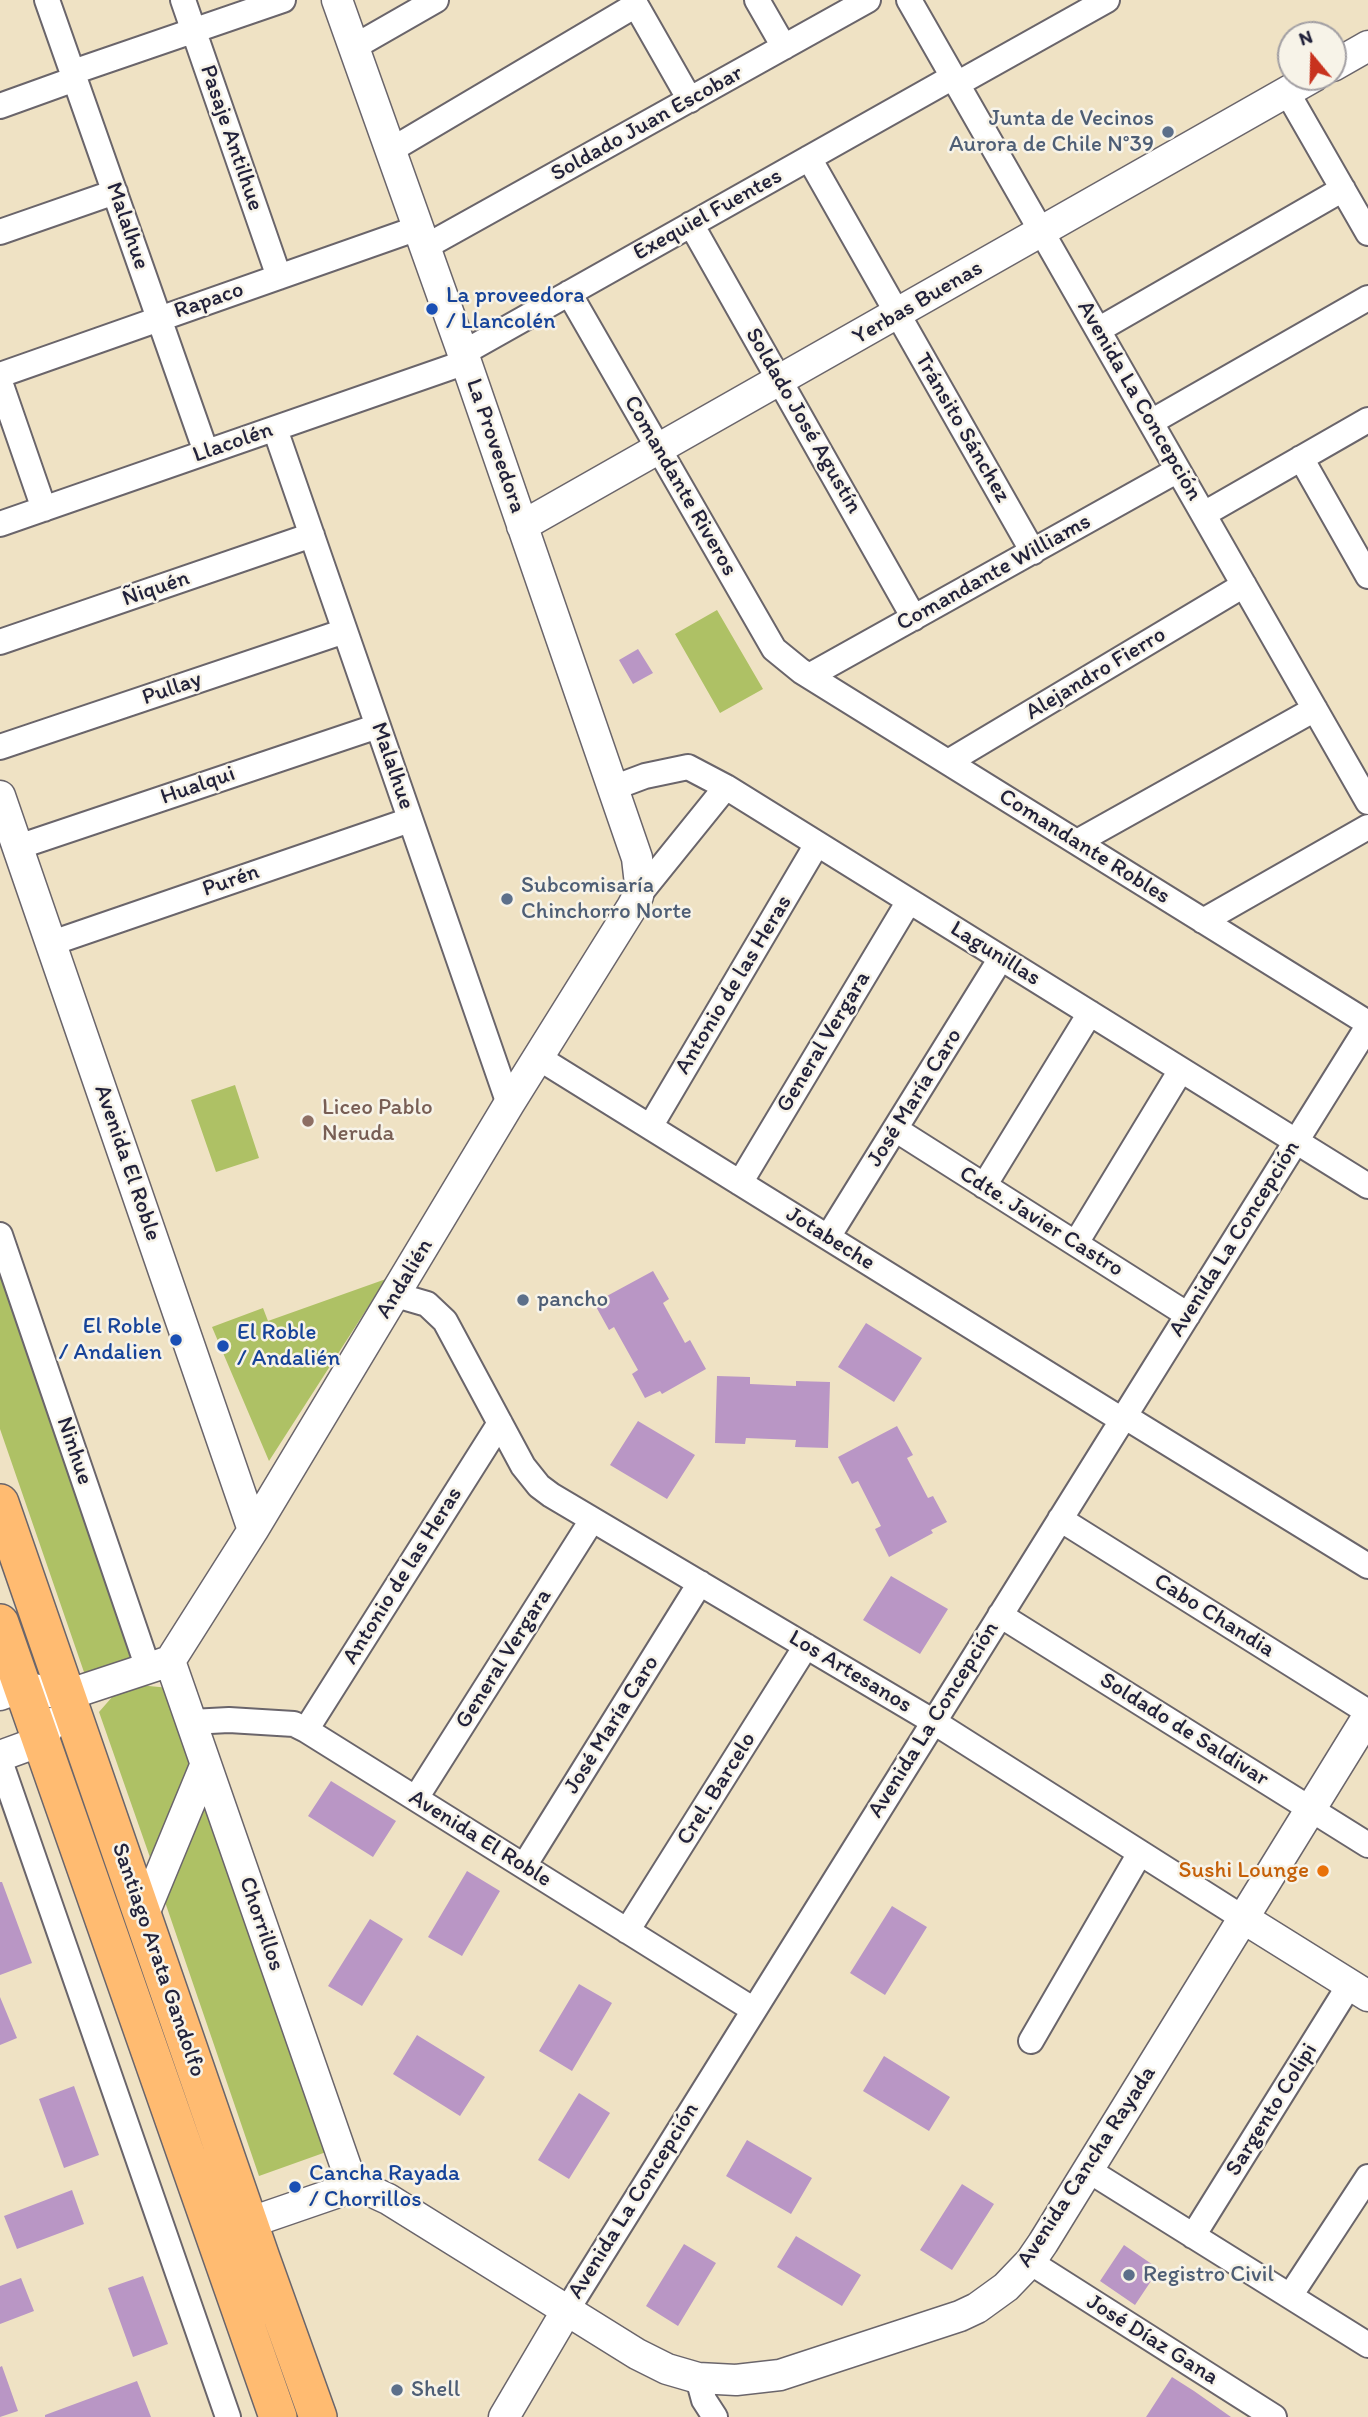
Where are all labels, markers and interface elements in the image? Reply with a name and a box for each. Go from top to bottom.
north arrow [1277,21,1347,91]
text: N [1296,25,1315,51]
street label: Soldado Juan Escobar [546,60,748,188]
street label: Pasaje Antilhue [193,61,269,215]
place label: Junta de Vecinos Aurora de Chile N°39 [949,105,1154,159]
marker: Junta de Vecinos Aurora de Chile N°39 [1160,124,1176,140]
street label: Exequiel Fuentes [629,163,787,267]
street label: Malalhue [99,179,155,273]
street label: Yerbas Buenas [848,255,988,351]
street label: Rapaco [171,276,247,326]
place label: La proveedora / Llancolén [446,282,585,336]
street label: Avenida La Concepción [1070,296,1208,506]
marker: La proveedora / Llancolén [424,301,440,317]
street label: Soldado José Agustín [739,323,867,519]
street label: Tránsito Sánchez [908,348,1016,508]
street label: La Proveedora [459,375,531,517]
street label: Comandante Riveros [617,391,743,581]
street label: Llacolén [189,416,277,470]
street label: Comandante Williams [892,508,1096,638]
street label: Ñiquén [119,565,193,613]
street label: Alejandro Fierro [1021,621,1171,727]
street label: Pullay [139,666,205,712]
street label: Malalhue [364,719,420,813]
street label: Hualqui [157,760,239,812]
street label: Comandante Robles [993,783,1175,911]
street label: Purén [199,858,263,904]
place label: Subcomisaría Chinchorro Norte [521,872,692,926]
street label: Antonio de las Heras [670,890,798,1080]
marker: Subcomisaría Chinchorro Norte [499,891,515,907]
street label: Lagunillas [945,915,1045,993]
street label: General Vergara [771,966,877,1118]
street label: José María Caro [861,1024,969,1172]
street label: Avenida El Roble [87,1081,167,1245]
place label: Liceo Pablo Neruda [322,1094,433,1148]
marker: Liceo Pablo Neruda [300,1113,316,1129]
street label: Avenida La Concepción [1163,1136,1307,1342]
street label: Cdte. Javier Castro [954,1160,1128,1284]
street label: Jotabeche [780,1201,880,1277]
street label: Andalién [370,1234,440,1324]
place label: pancho [537,1286,608,1314]
marker: pancho [515,1292,531,1308]
place label: El Roble / Andalien [59,1313,162,1367]
place label: El Roble / Andalién [237,1319,340,1373]
marker: El Roble / Andalien [168,1332,184,1348]
marker: El Roble / Andalién [215,1338,231,1354]
street label: Ninhue [50,1414,98,1488]
street label: Antonio de las Heras [337,1482,469,1670]
street label: Cabo Chandia [1148,1568,1280,1664]
street label: General Vergara [450,1584,558,1734]
street label: Avenida La Concepción [862,1617,1006,1823]
street label: Los Artesanos [783,1624,917,1720]
street label: José María Caro [558,1651,666,1799]
street label: Soldado de Saldivar [1094,1667,1274,1793]
street label: Crel. Barcelo [671,1728,763,1850]
street label: Avenida El Roble [404,1784,556,1894]
street label: Santiago Arata Gandolfo [105,1839,211,2081]
place label: Sushi Lounge [1179,1857,1309,1885]
marker: Sushi Lounge [1315,1863,1331,1879]
street label: Chorrillos [232,1873,290,1975]
street label: Sargento Colipi [1220,2039,1324,2181]
street label: Avenida Cancha Rayada [1011,2061,1163,2273]
street label: Avenida La Concepción [562,2098,706,2304]
place label: Cancha Rayada / Chorrillos [309,2160,460,2214]
marker: Cancha Rayada / Chorrillos [287,2179,303,2195]
place label: Registro Civil [1143,2261,1274,2289]
marker: Registro Civil [1121,2267,1137,2283]
street label: José Díaz Gana [1081,2289,1223,2391]
place label: Shell [411,2376,460,2404]
marker: Shell [389,2382,405,2398]

